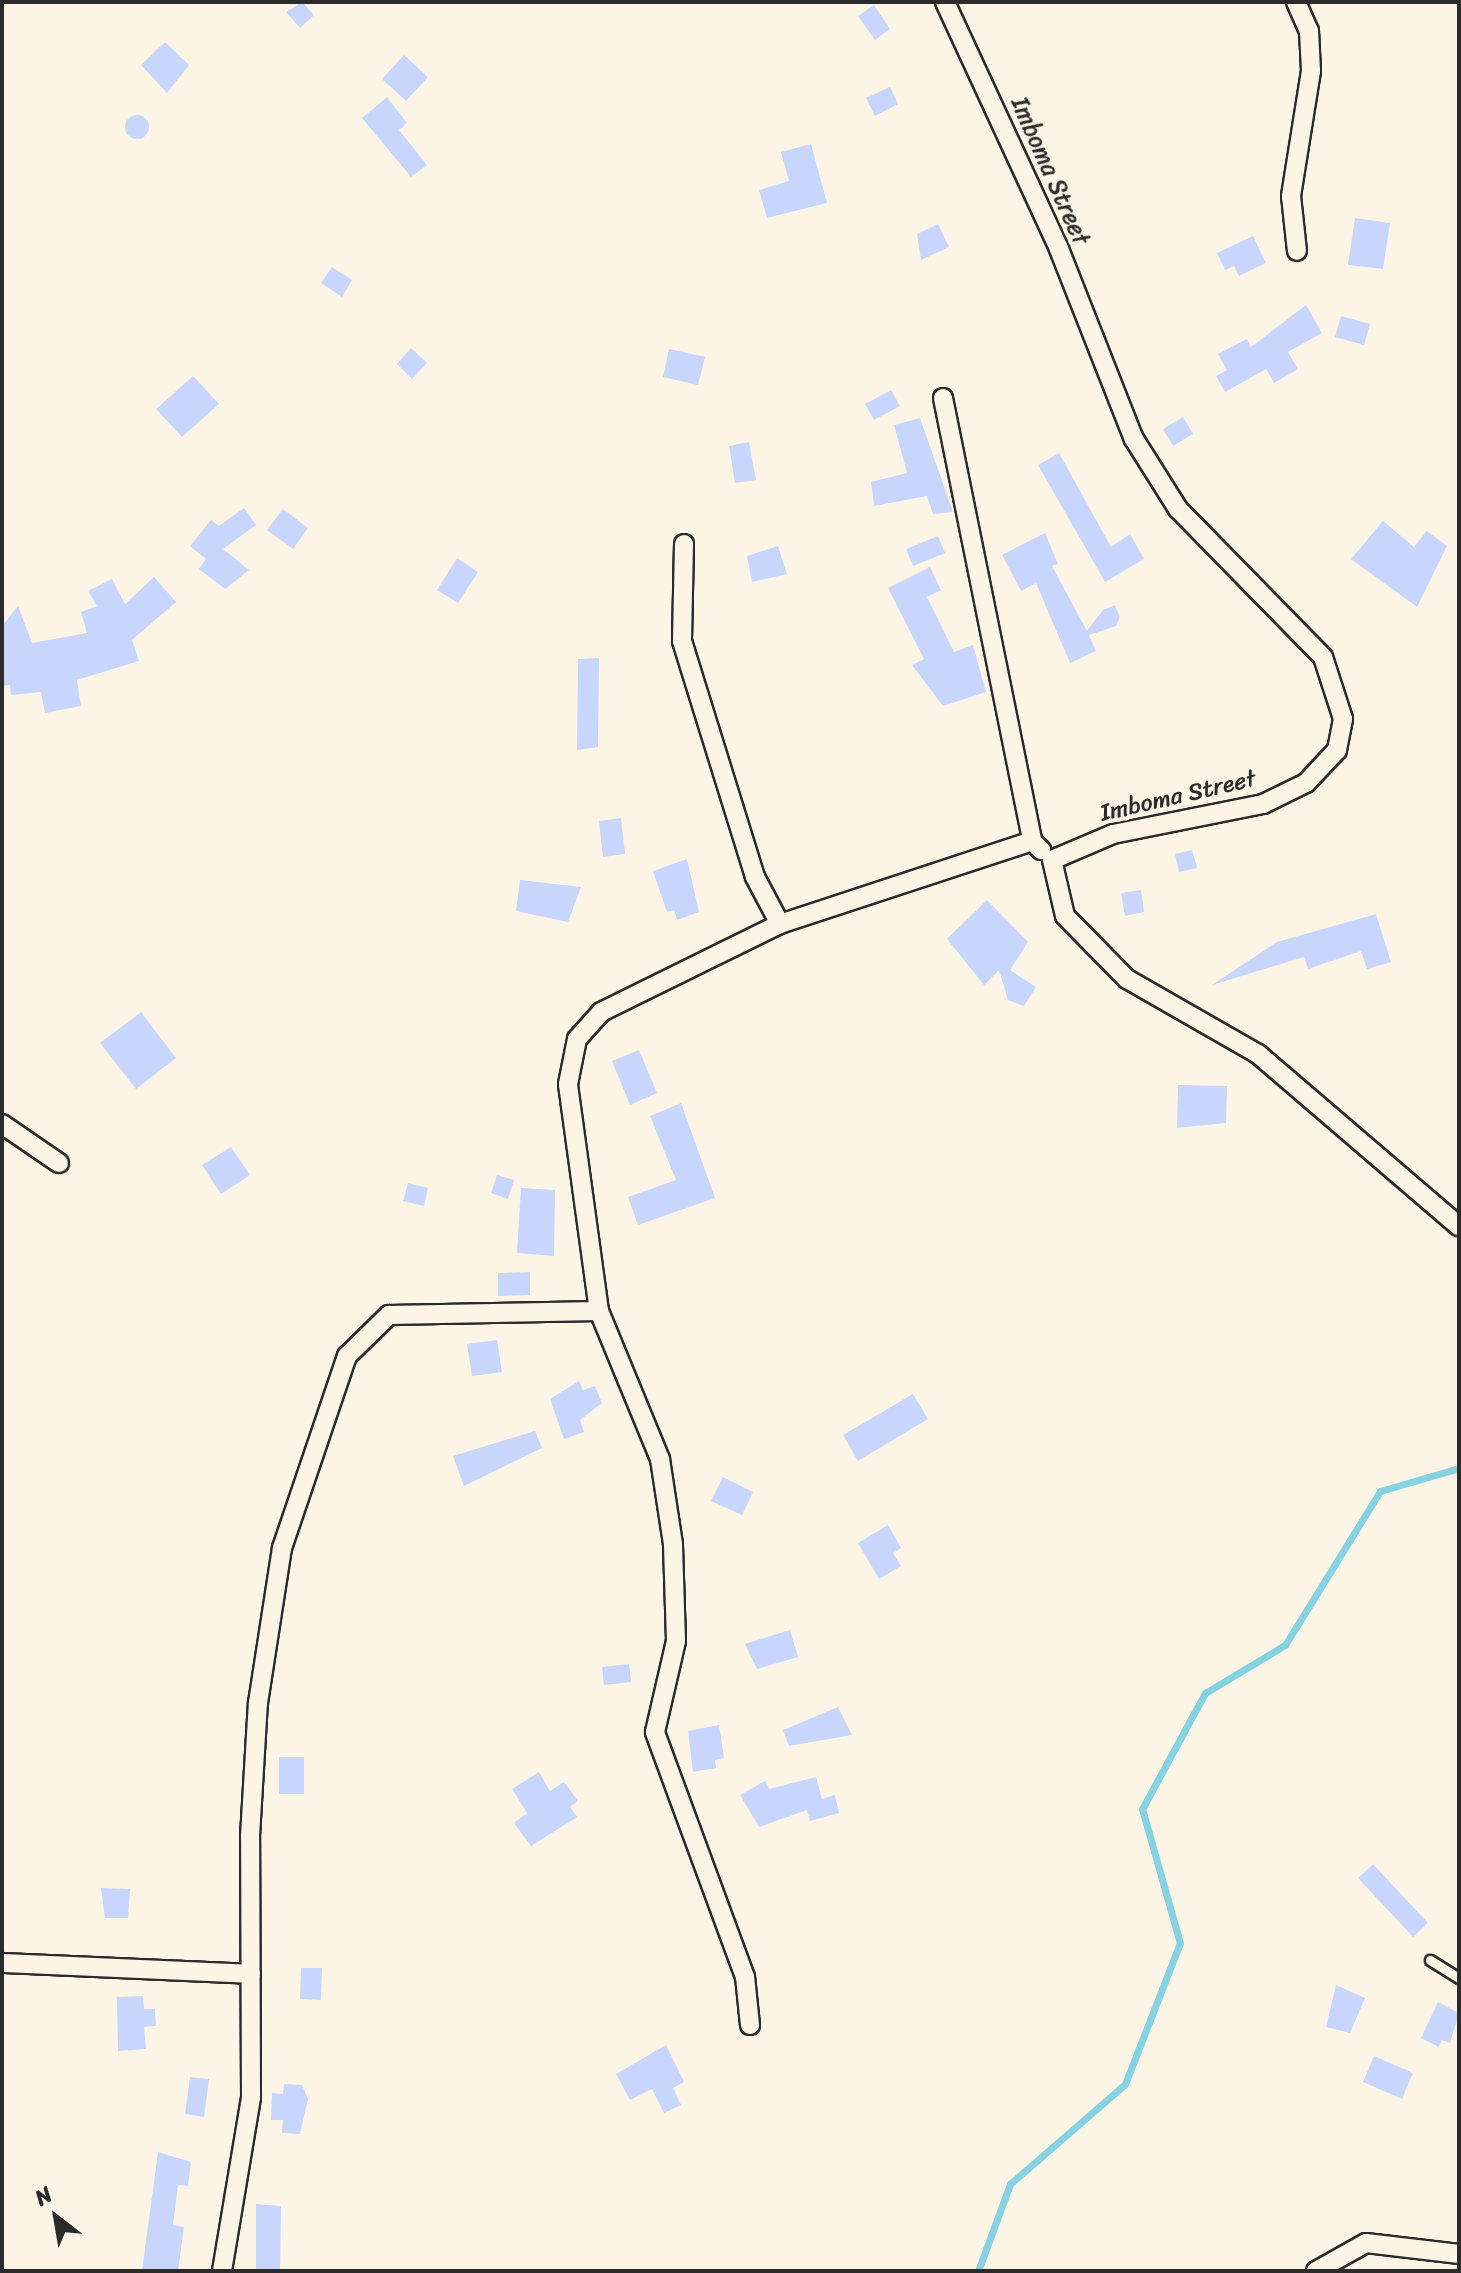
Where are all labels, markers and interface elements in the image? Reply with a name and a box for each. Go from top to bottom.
street label: Imboma Street [1004,92,1096,250]
street label: Imboma Street [1097,764,1259,828]
text: N [27,2175,60,2217]
north arrow [16,2177,96,2257]

